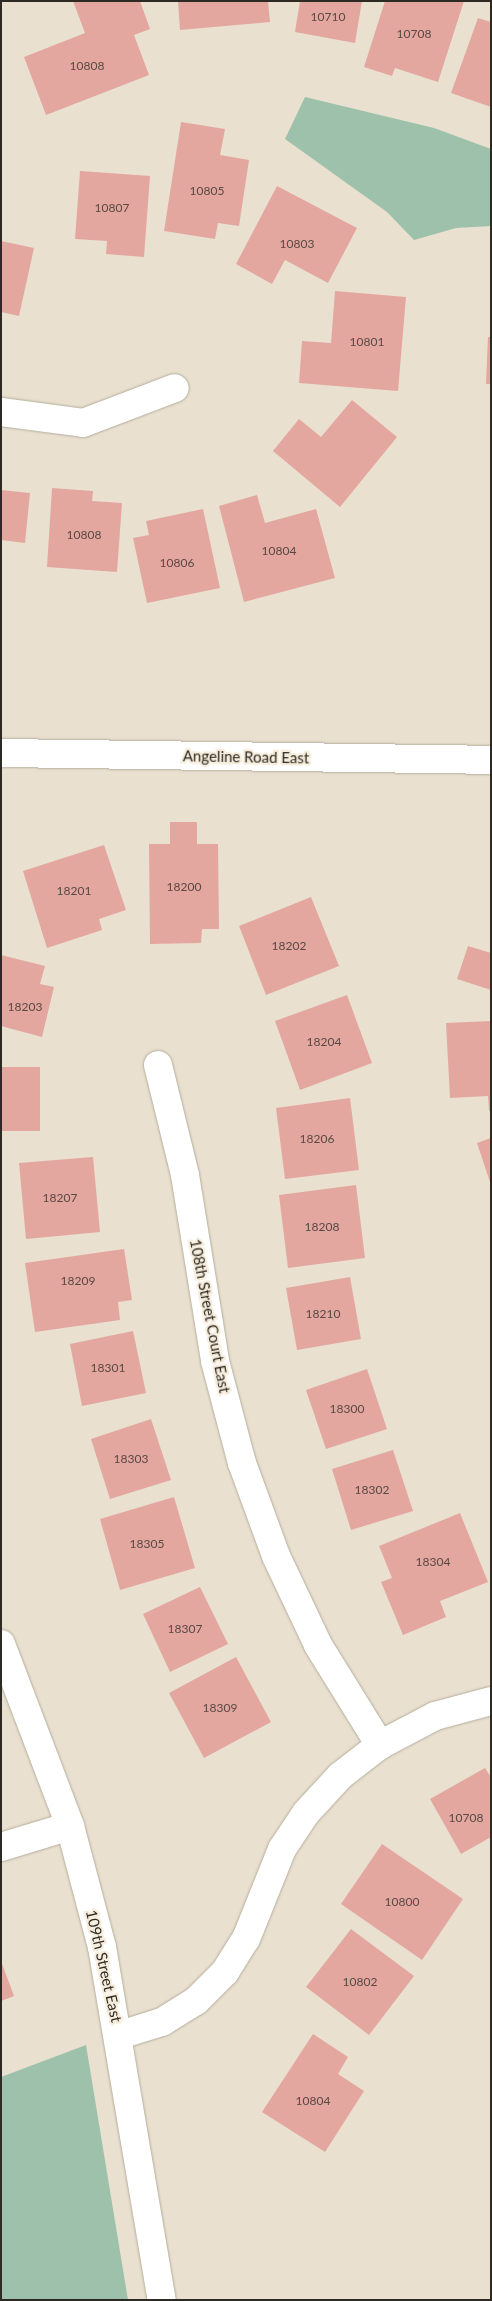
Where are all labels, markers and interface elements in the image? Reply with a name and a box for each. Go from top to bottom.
house number: 10710 [311,10,345,24]
house number: 10708 [397,27,431,41]
house number: 10808 [70,59,104,73]
house number: 10805 [190,184,224,198]
house number: 10807 [95,201,129,215]
house number: 10803 [280,237,314,251]
house number: 10801 [350,335,384,349]
house number: 10808 [67,528,101,542]
house number: 10804 [262,544,296,558]
house number: 10806 [160,556,194,570]
street label: Angeline Road East [183,747,309,767]
house number: 18200 [167,880,201,894]
house number: 18201 [57,884,91,898]
house number: 18202 [272,939,306,953]
house number: 18203 [8,1000,42,1014]
house number: 18204 [307,1035,341,1049]
house number: 18206 [300,1132,334,1146]
house number: 18207 [43,1191,77,1205]
house number: 18208 [305,1220,339,1234]
street label: 108th Street Court East [186,1238,234,1394]
house number: 18209 [61,1274,95,1288]
house number: 18210 [306,1307,340,1321]
house number: 18301 [91,1361,125,1375]
house number: 18300 [330,1402,364,1416]
house number: 18303 [114,1452,148,1466]
house number: 18302 [355,1483,389,1497]
house number: 18305 [130,1537,164,1551]
house number: 18304 [416,1555,450,1569]
house number: 18307 [168,1622,202,1636]
house number: 18309 [203,1701,237,1715]
house number: 10708 [449,1811,483,1825]
house number: 10800 [385,1895,419,1909]
street label: 109th Street East [82,1908,126,2024]
house number: 10802 [343,1975,377,1989]
house number: 10804 [296,2094,330,2108]

